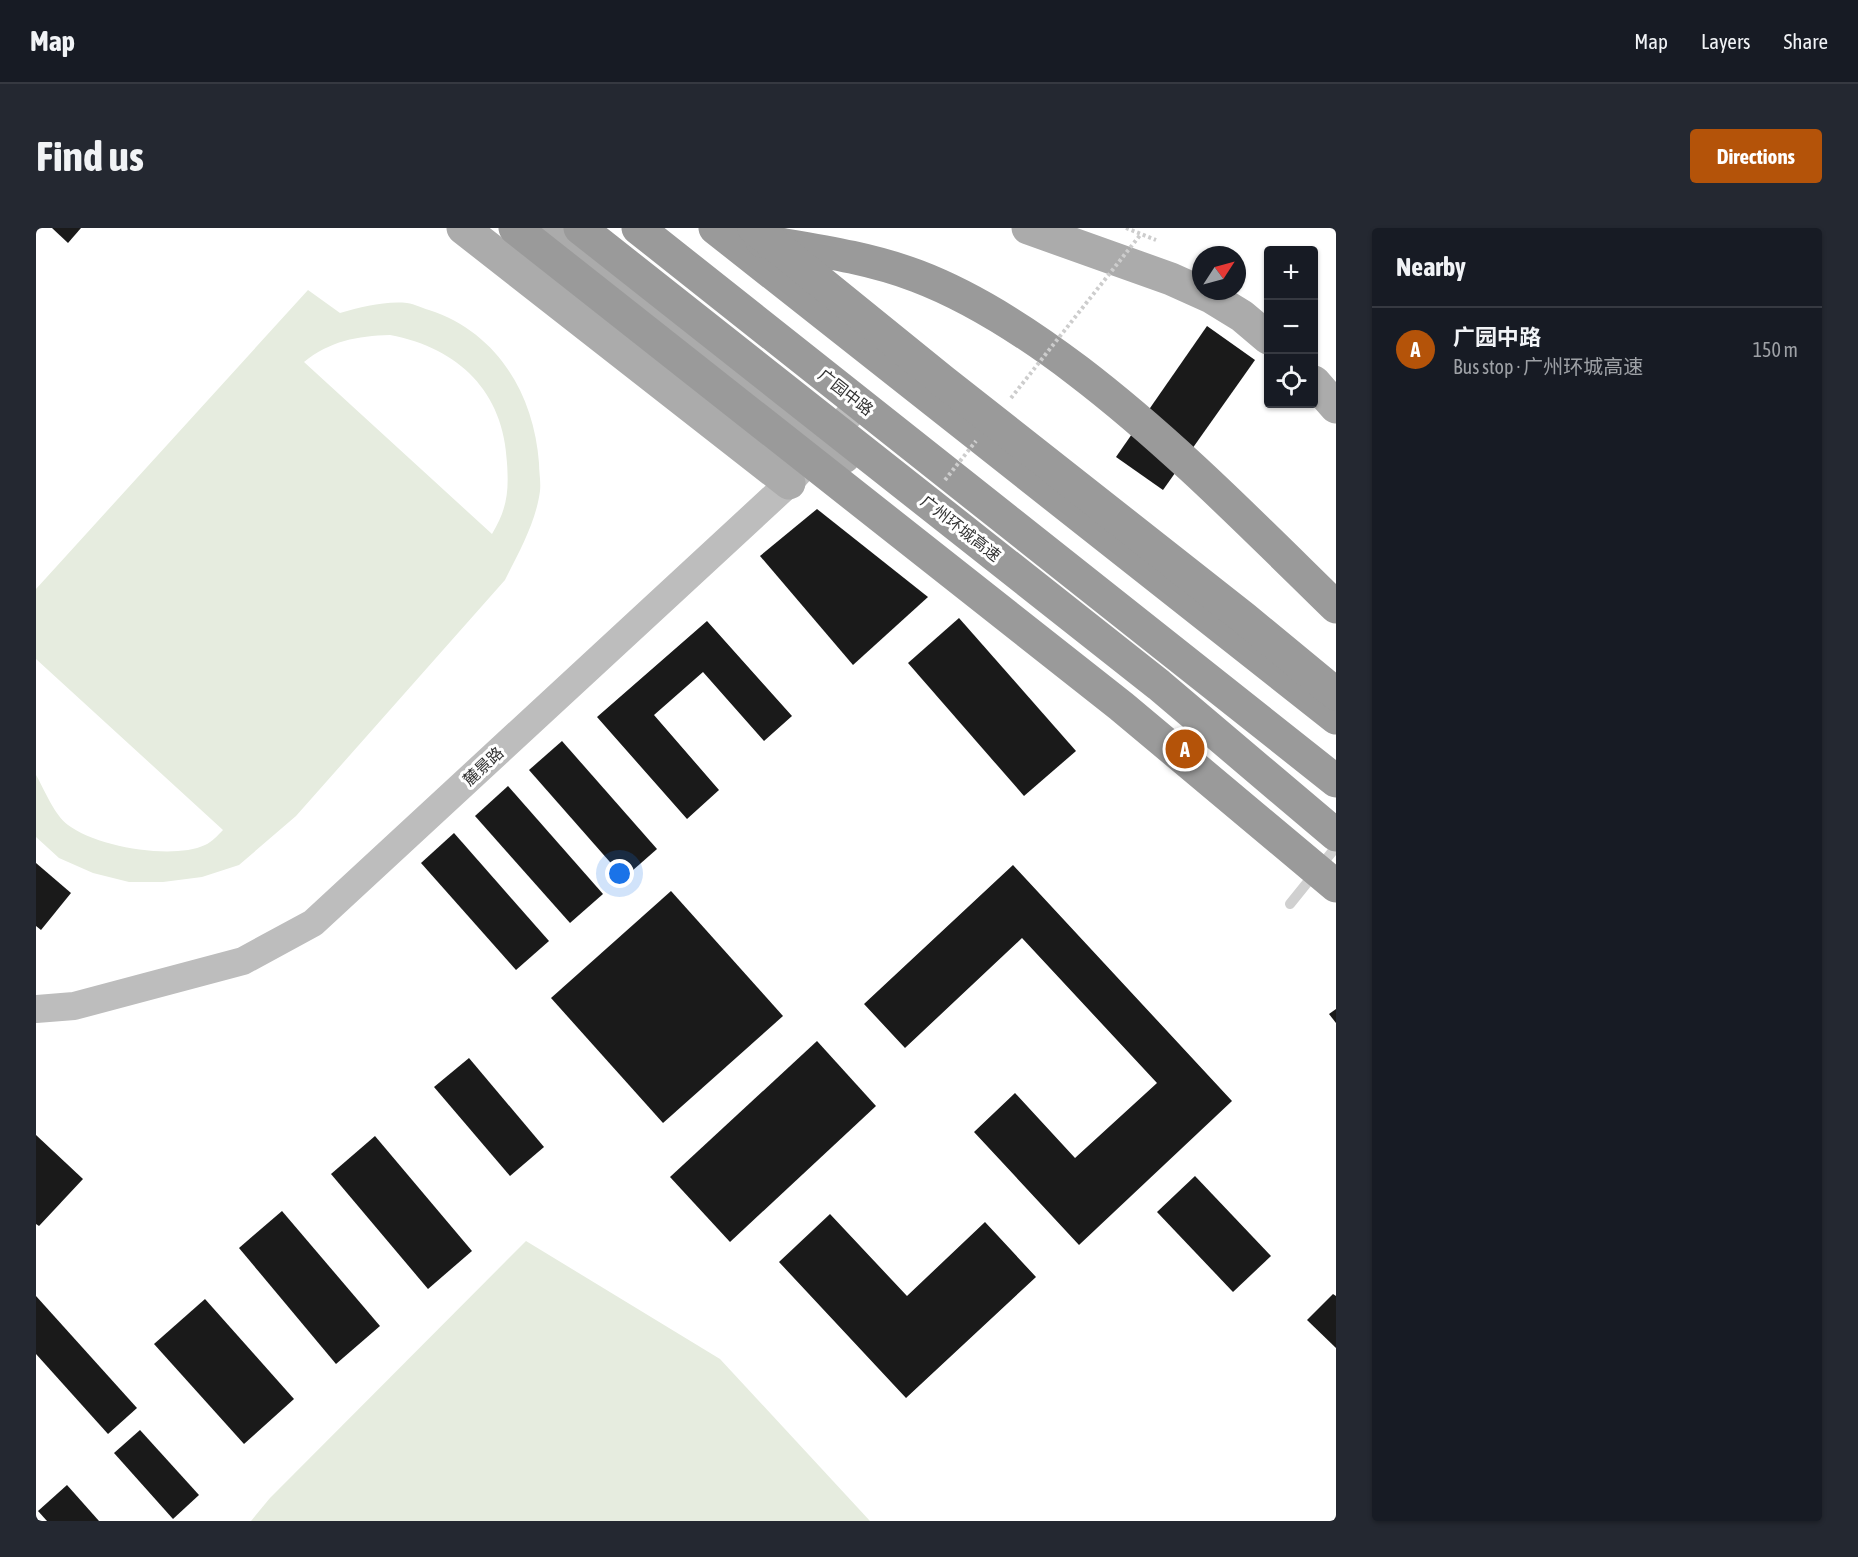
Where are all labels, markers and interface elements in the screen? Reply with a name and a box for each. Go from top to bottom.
text: Map [30,25,75,57]
text: Map [1634,29,1668,53]
text: Layers [1701,29,1751,53]
text: Share [1784,29,1828,53]
button: Directions [1690,129,1822,183]
text: Find us [36,132,144,180]
north arrow [1192,246,1246,300]
map controls [1264,246,1318,408]
button: + [1264,246,1318,300]
text: Nearby [1396,252,1466,282]
button: − [1264,300,1318,354]
text: 广园中路 [1453,324,1541,350]
text: A [1411,338,1420,361]
text: 150 m [1753,338,1798,361]
button: locate [1264,354,1318,408]
text: Bus stop · 广州环城高速 [1453,355,1643,378]
street label: 广园中路 [815,365,877,419]
street label: 广州环城高速 [918,491,1004,565]
pin: A [1166,726,1204,772]
street label: 麓景路 [459,743,507,789]
your location [605,859,634,888]

